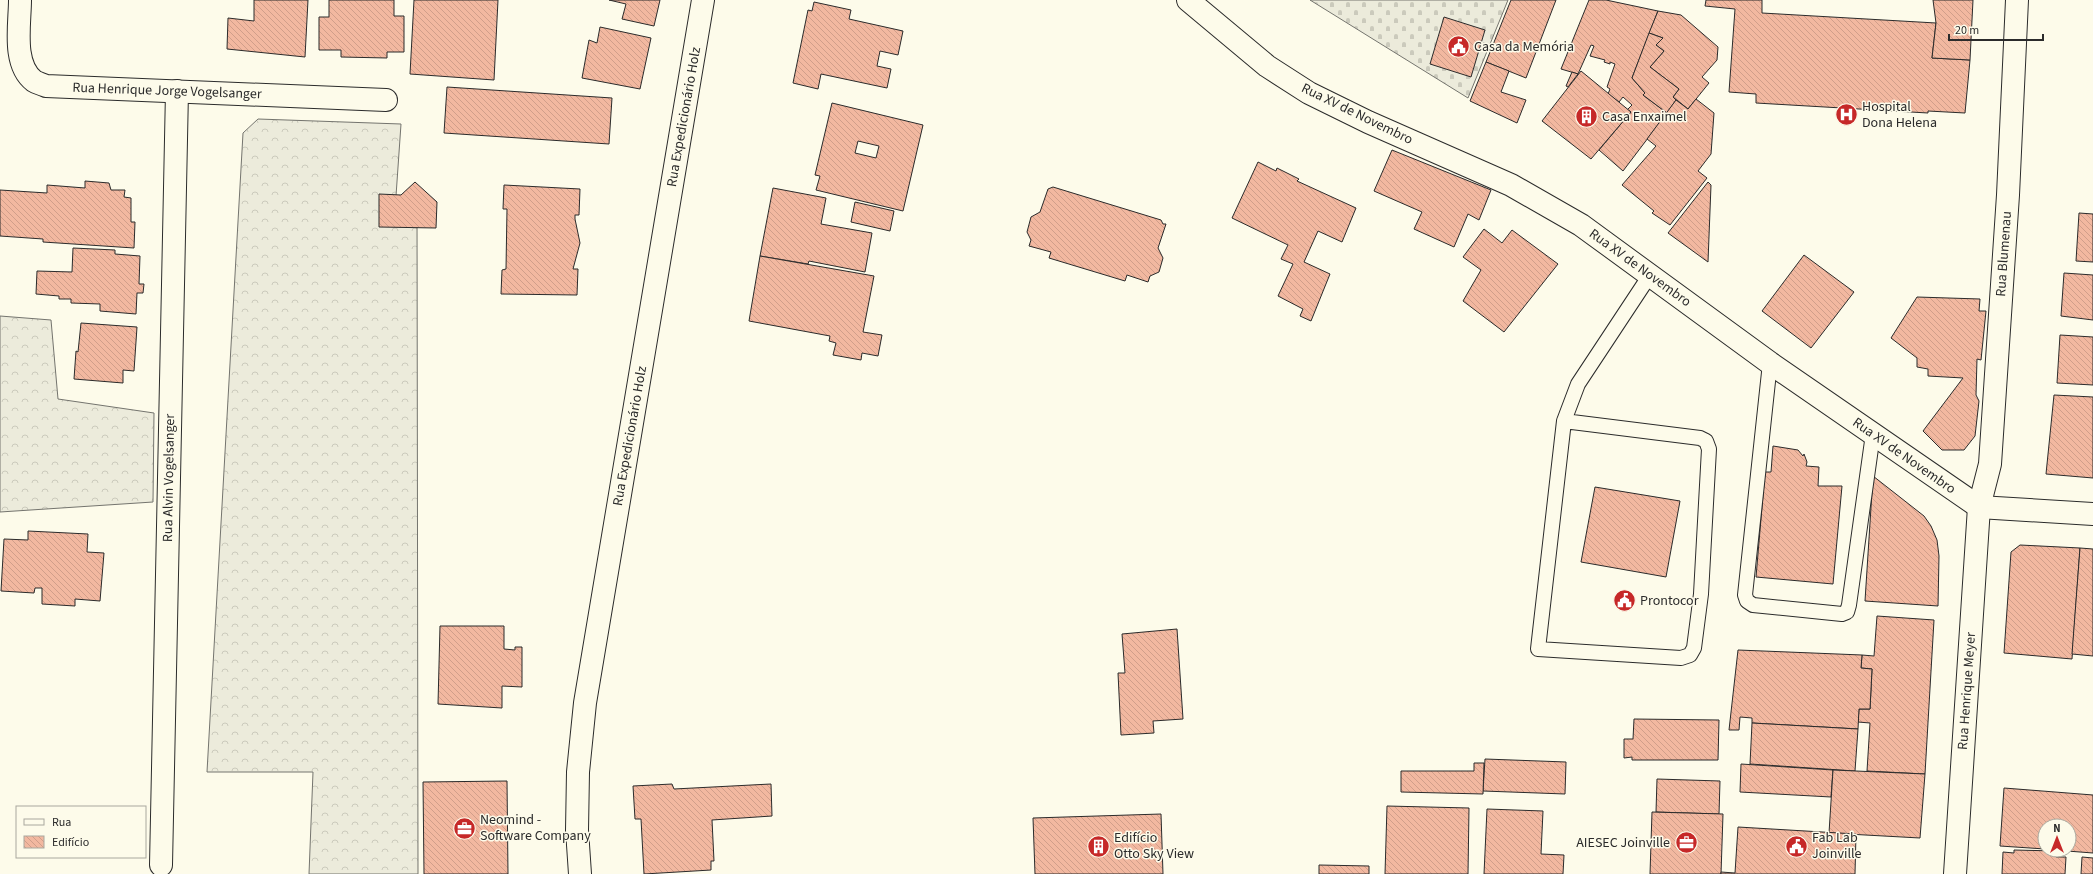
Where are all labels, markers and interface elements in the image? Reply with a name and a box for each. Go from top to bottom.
scale bar [1949,16,2043,42]
text: 20 m [1955,22,1979,39]
public building icon: Casa da Memória [1445,34,1471,60]
place label: Casa da Memória [1474,37,1574,57]
street label: Rua Expedicionário Holz [662,45,706,188]
street label: Rua Henrique Jorge Vogelsanger [72,78,262,104]
street label: Rua XV de Novembro [1298,78,1416,150]
place label: Hospital Dona Helena [1862,97,1937,133]
hospital icon: Hospital Dona Helena [1833,102,1859,128]
building icon: Casa Enxaimel [1573,104,1599,130]
place label: Casa Enxaimel [1602,107,1687,127]
street label: Rua Blumenau [1991,211,2017,297]
street label: Rua XV de Novembro [1585,224,1695,312]
street label: Rua Expedicionário Holz [608,364,652,507]
street label: Rua XV de Novembro [1848,413,1960,499]
street label: Rua Alvin Vogelsanger [158,414,180,542]
public building icon: Prontocor [1612,588,1638,614]
place label: Prontocor [1640,591,1699,611]
street label: Rua Henrique Meyer [1953,631,1981,751]
legend [16,806,146,858]
place label: Neomind - Software Company [480,810,591,846]
text: Rua [52,814,71,831]
office icon: Neomind - Software Company [452,815,478,841]
north arrow [2037,818,2077,858]
text: N [2053,821,2061,836]
place label: Edifício Otto Sky View [1114,828,1194,864]
place label: Fab Lab Joinville [1812,828,1862,864]
office icon: AIESEC Joinville [1673,830,1699,856]
building icon: Edifício Otto Sky View [1085,833,1111,859]
place label: AIESEC Joinville [1576,833,1670,853]
public building icon: Fab Lab Joinville [1783,833,1809,859]
text: Edifício [52,834,89,851]

